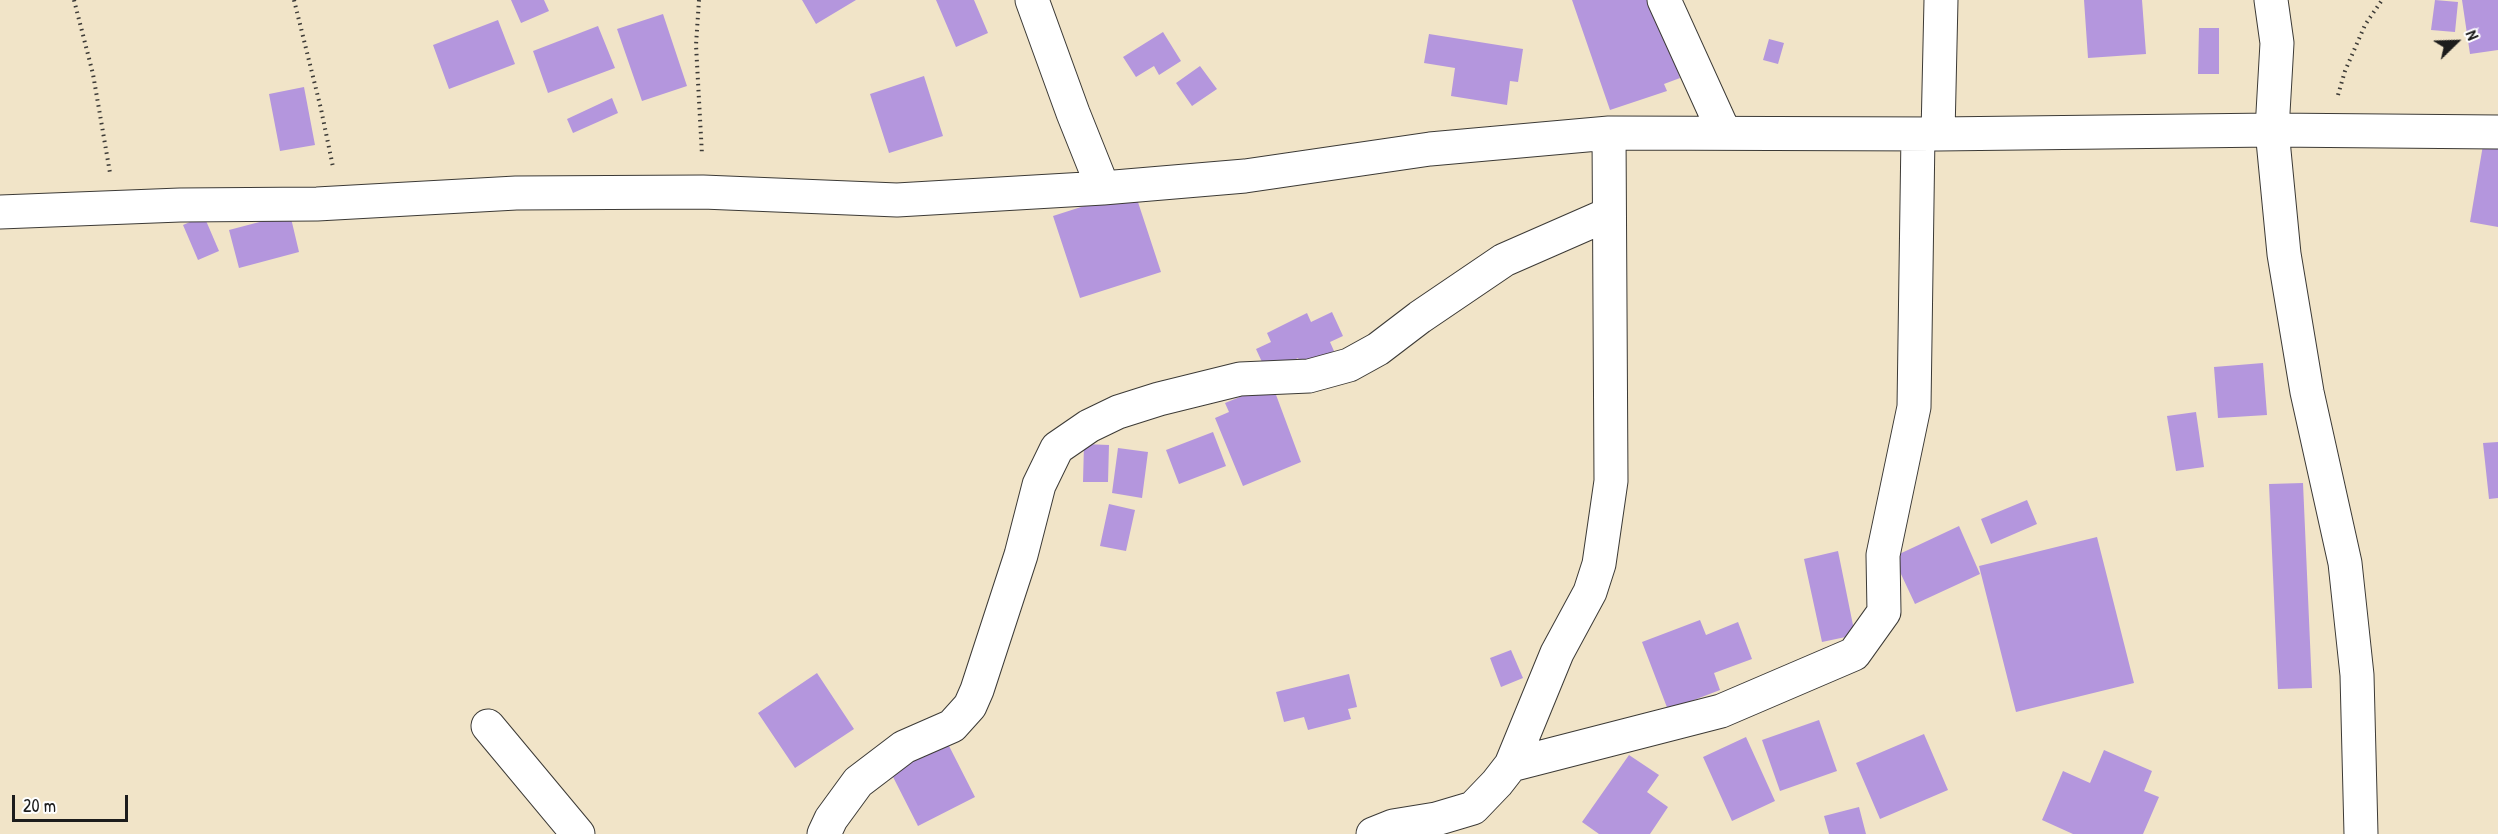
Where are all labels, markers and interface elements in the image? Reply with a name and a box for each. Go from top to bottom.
north arrow [2426,12,2486,72]
text: N [2461,27,2484,43]
scale bar [15,783,130,821]
text: 20 m [23,793,56,818]

